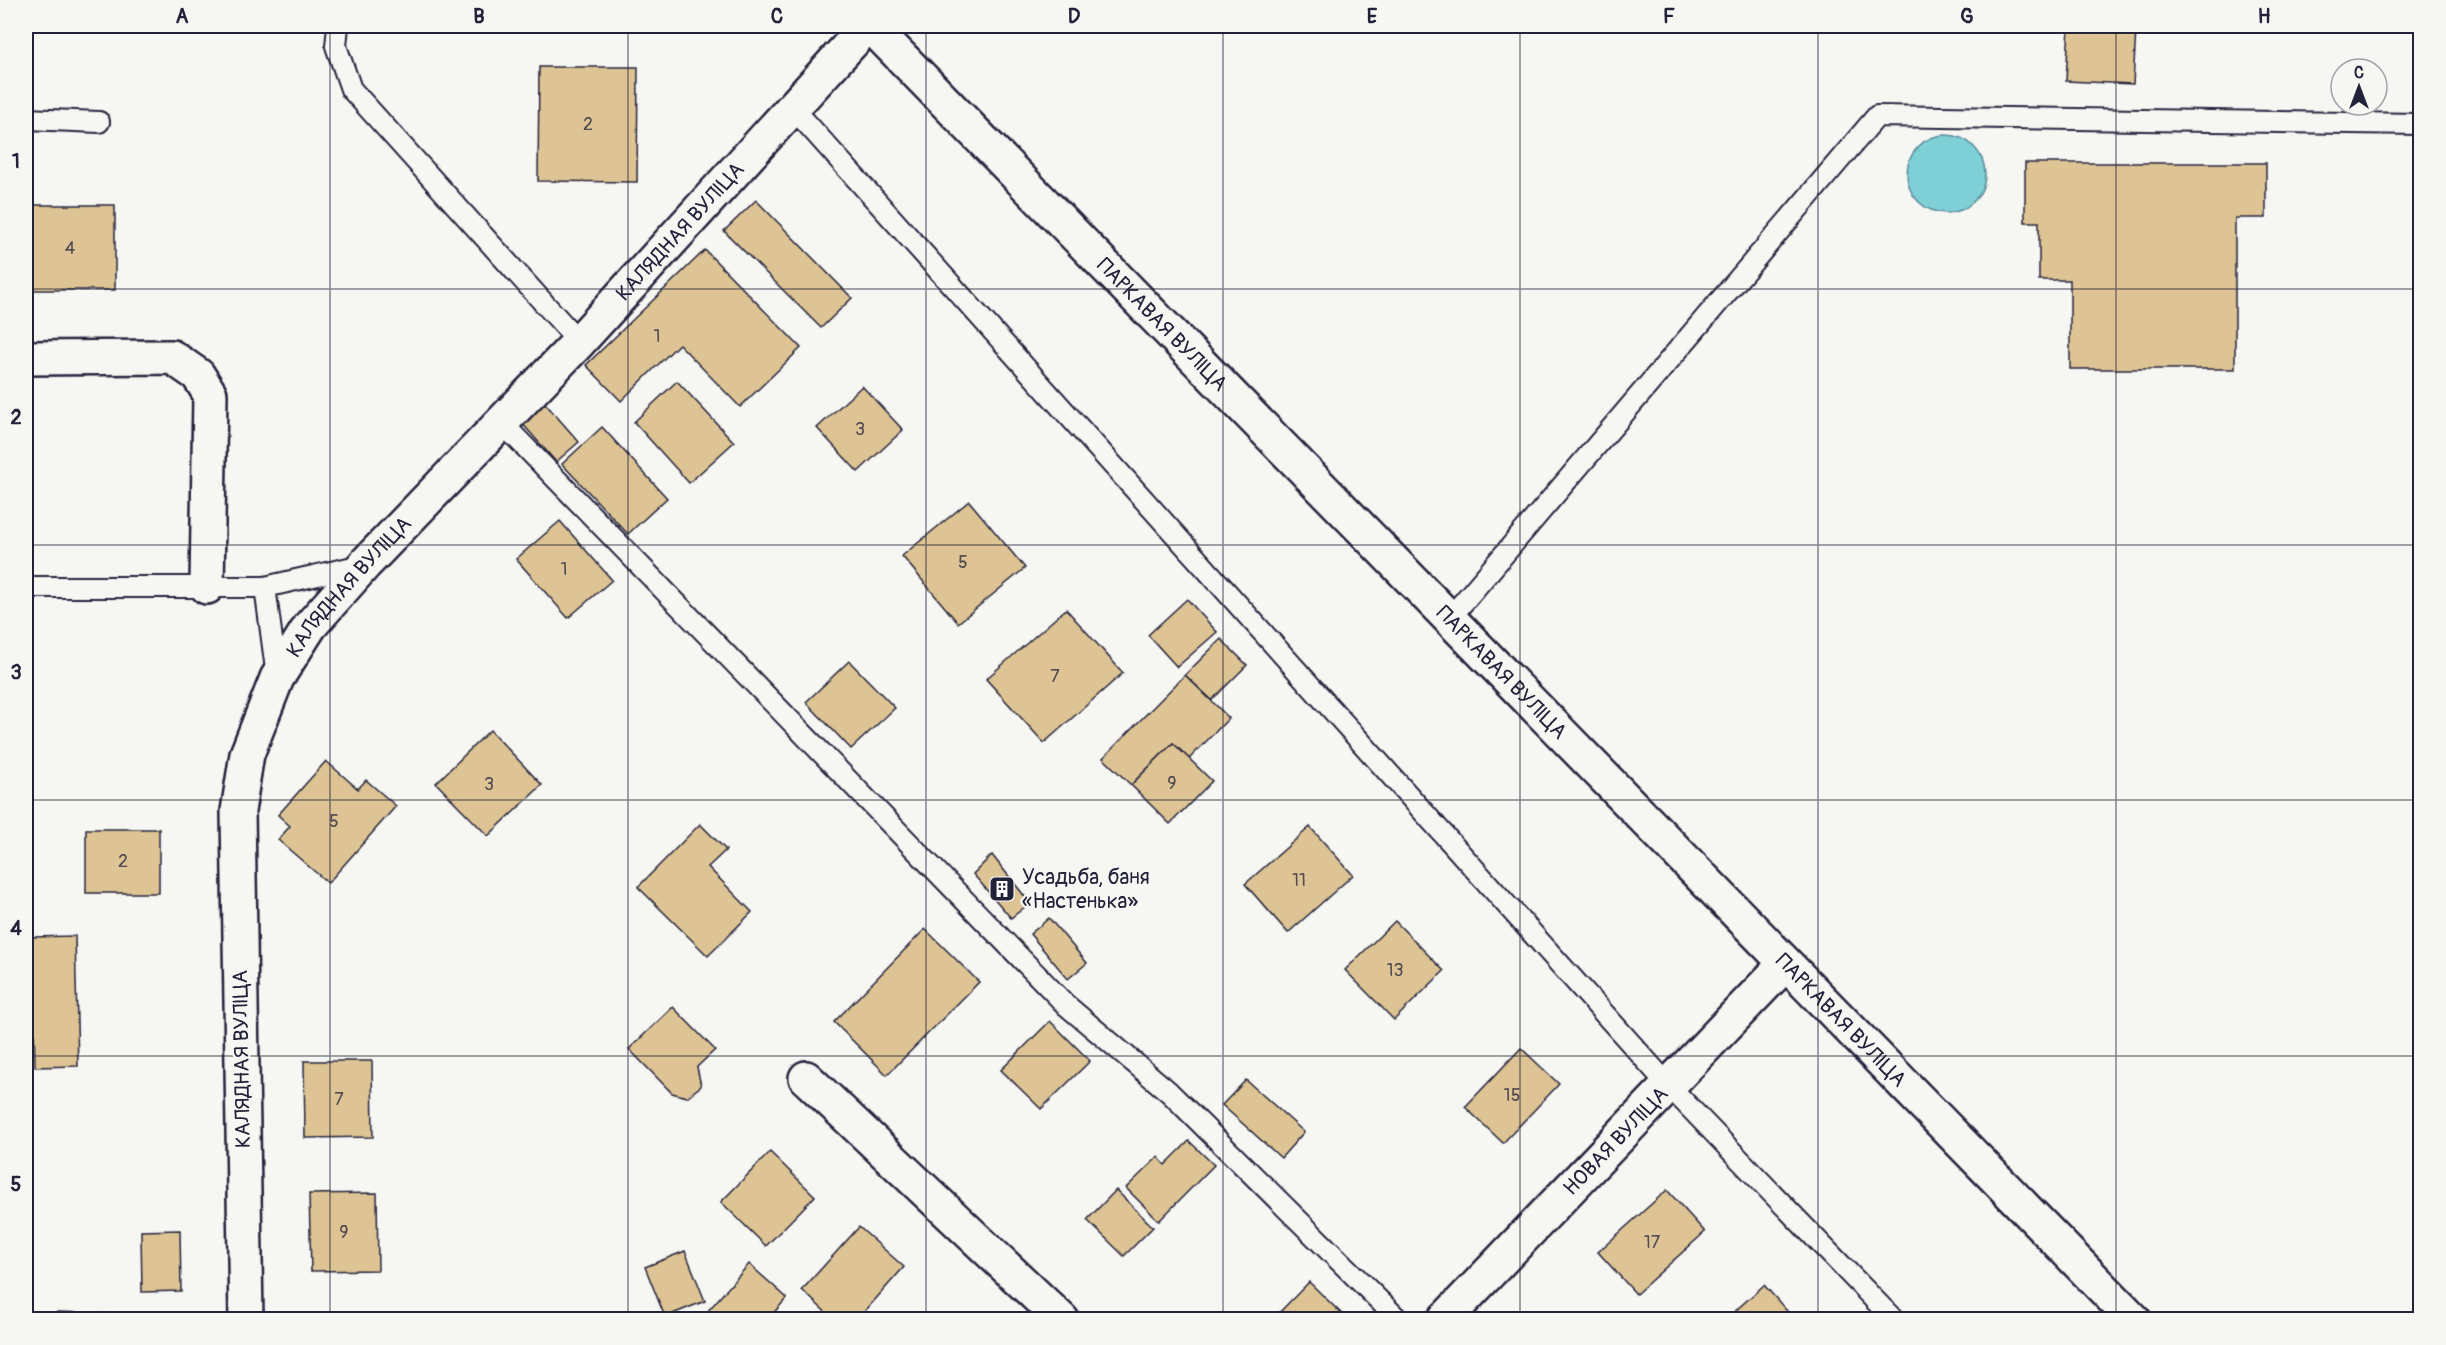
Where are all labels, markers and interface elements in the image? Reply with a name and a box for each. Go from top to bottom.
text: A [176,4,189,29]
text: B [473,4,485,29]
text: C [771,4,783,29]
text: D [1068,4,1081,29]
text: E [1367,4,1378,29]
text: F [1663,4,1675,29]
text: G [1960,4,1974,29]
text: H [2258,4,2271,29]
north arrow [2329,57,2389,117]
text: С [2354,63,2364,83]
house number: 2 [583,113,593,136]
text: 1 [12,149,20,174]
street label: КАЛЯДНАЯ ВУЛІЦА [610,156,750,306]
house number: 4 [65,237,76,260]
street label: ПАРКАВАЯ ВУЛІЦА [1091,252,1233,397]
house number: 1 [653,325,661,348]
text: 2 [10,405,22,430]
house number: 3 [855,418,865,441]
street label: КАЛЯДНАЯ ВУЛІЦА [280,511,417,662]
house number: 5 [958,551,968,574]
house number: 1 [560,558,568,581]
street label: ПАРКАВАЯ ВУЛІЦА [1431,600,1573,745]
text: 3 [10,660,22,685]
house number: 7 [1050,665,1060,688]
house number: 9 [1167,772,1177,795]
house number: 3 [484,773,494,796]
house number: 5 [329,810,339,833]
house number: 2 [118,850,128,873]
place label: Усадьба, баня «Настенька» [1022,864,1150,915]
house number: 11 [1292,869,1306,892]
building icon: Усадьба, баня «Настенька» [987,874,1017,904]
text: 4 [10,916,22,941]
street label: ПАРКАВАЯ ВУЛІЦА [1770,948,1912,1093]
house number: 13 [1386,959,1404,982]
street label: КАЛЯДНАЯ ВУЛІЦА [227,970,257,1148]
street label: НОВАЯ ВУЛІЦА [1557,1081,1674,1201]
house number: 15 [1504,1084,1520,1107]
house number: 7 [334,1088,344,1111]
text: 5 [11,1172,22,1197]
house number: 9 [339,1221,349,1244]
house number: 17 [1644,1231,1661,1254]

